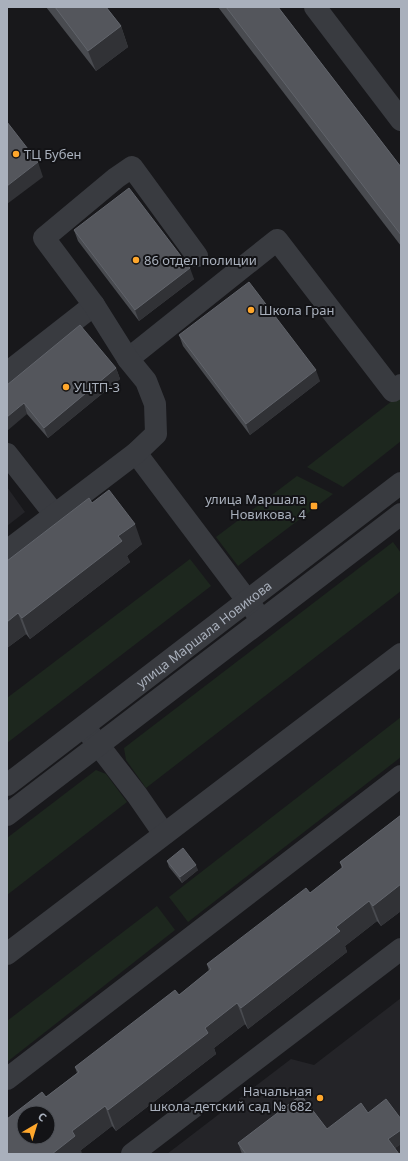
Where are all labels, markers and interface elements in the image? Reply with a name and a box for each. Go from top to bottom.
place label: ТЦ Бубен [24,145,82,163]
marker: ТЦ Бубен [11,149,21,159]
place label: 86 отдел полиции [144,251,257,269]
marker: 86 отдел полиции [131,255,141,265]
place label: Школа Гран [259,301,334,319]
marker: Школа Гран [246,305,256,315]
place label: УЦТП-3 [74,378,120,396]
marker: УЦТП-3 [61,382,71,392]
place label: улица Маршала Новикова, 4 [205,490,307,523]
marker: улица Маршала Новикова, 4 [309,501,319,511]
street label: улица Маршала Новикова [132,576,275,692]
place label: Начальная школа-детский сад № 682 [149,1082,312,1115]
marker: Начальная школа-детский сад № 682 [315,1093,325,1103]
north arrow [16,1105,56,1145]
text: С [35,1109,50,1125]

